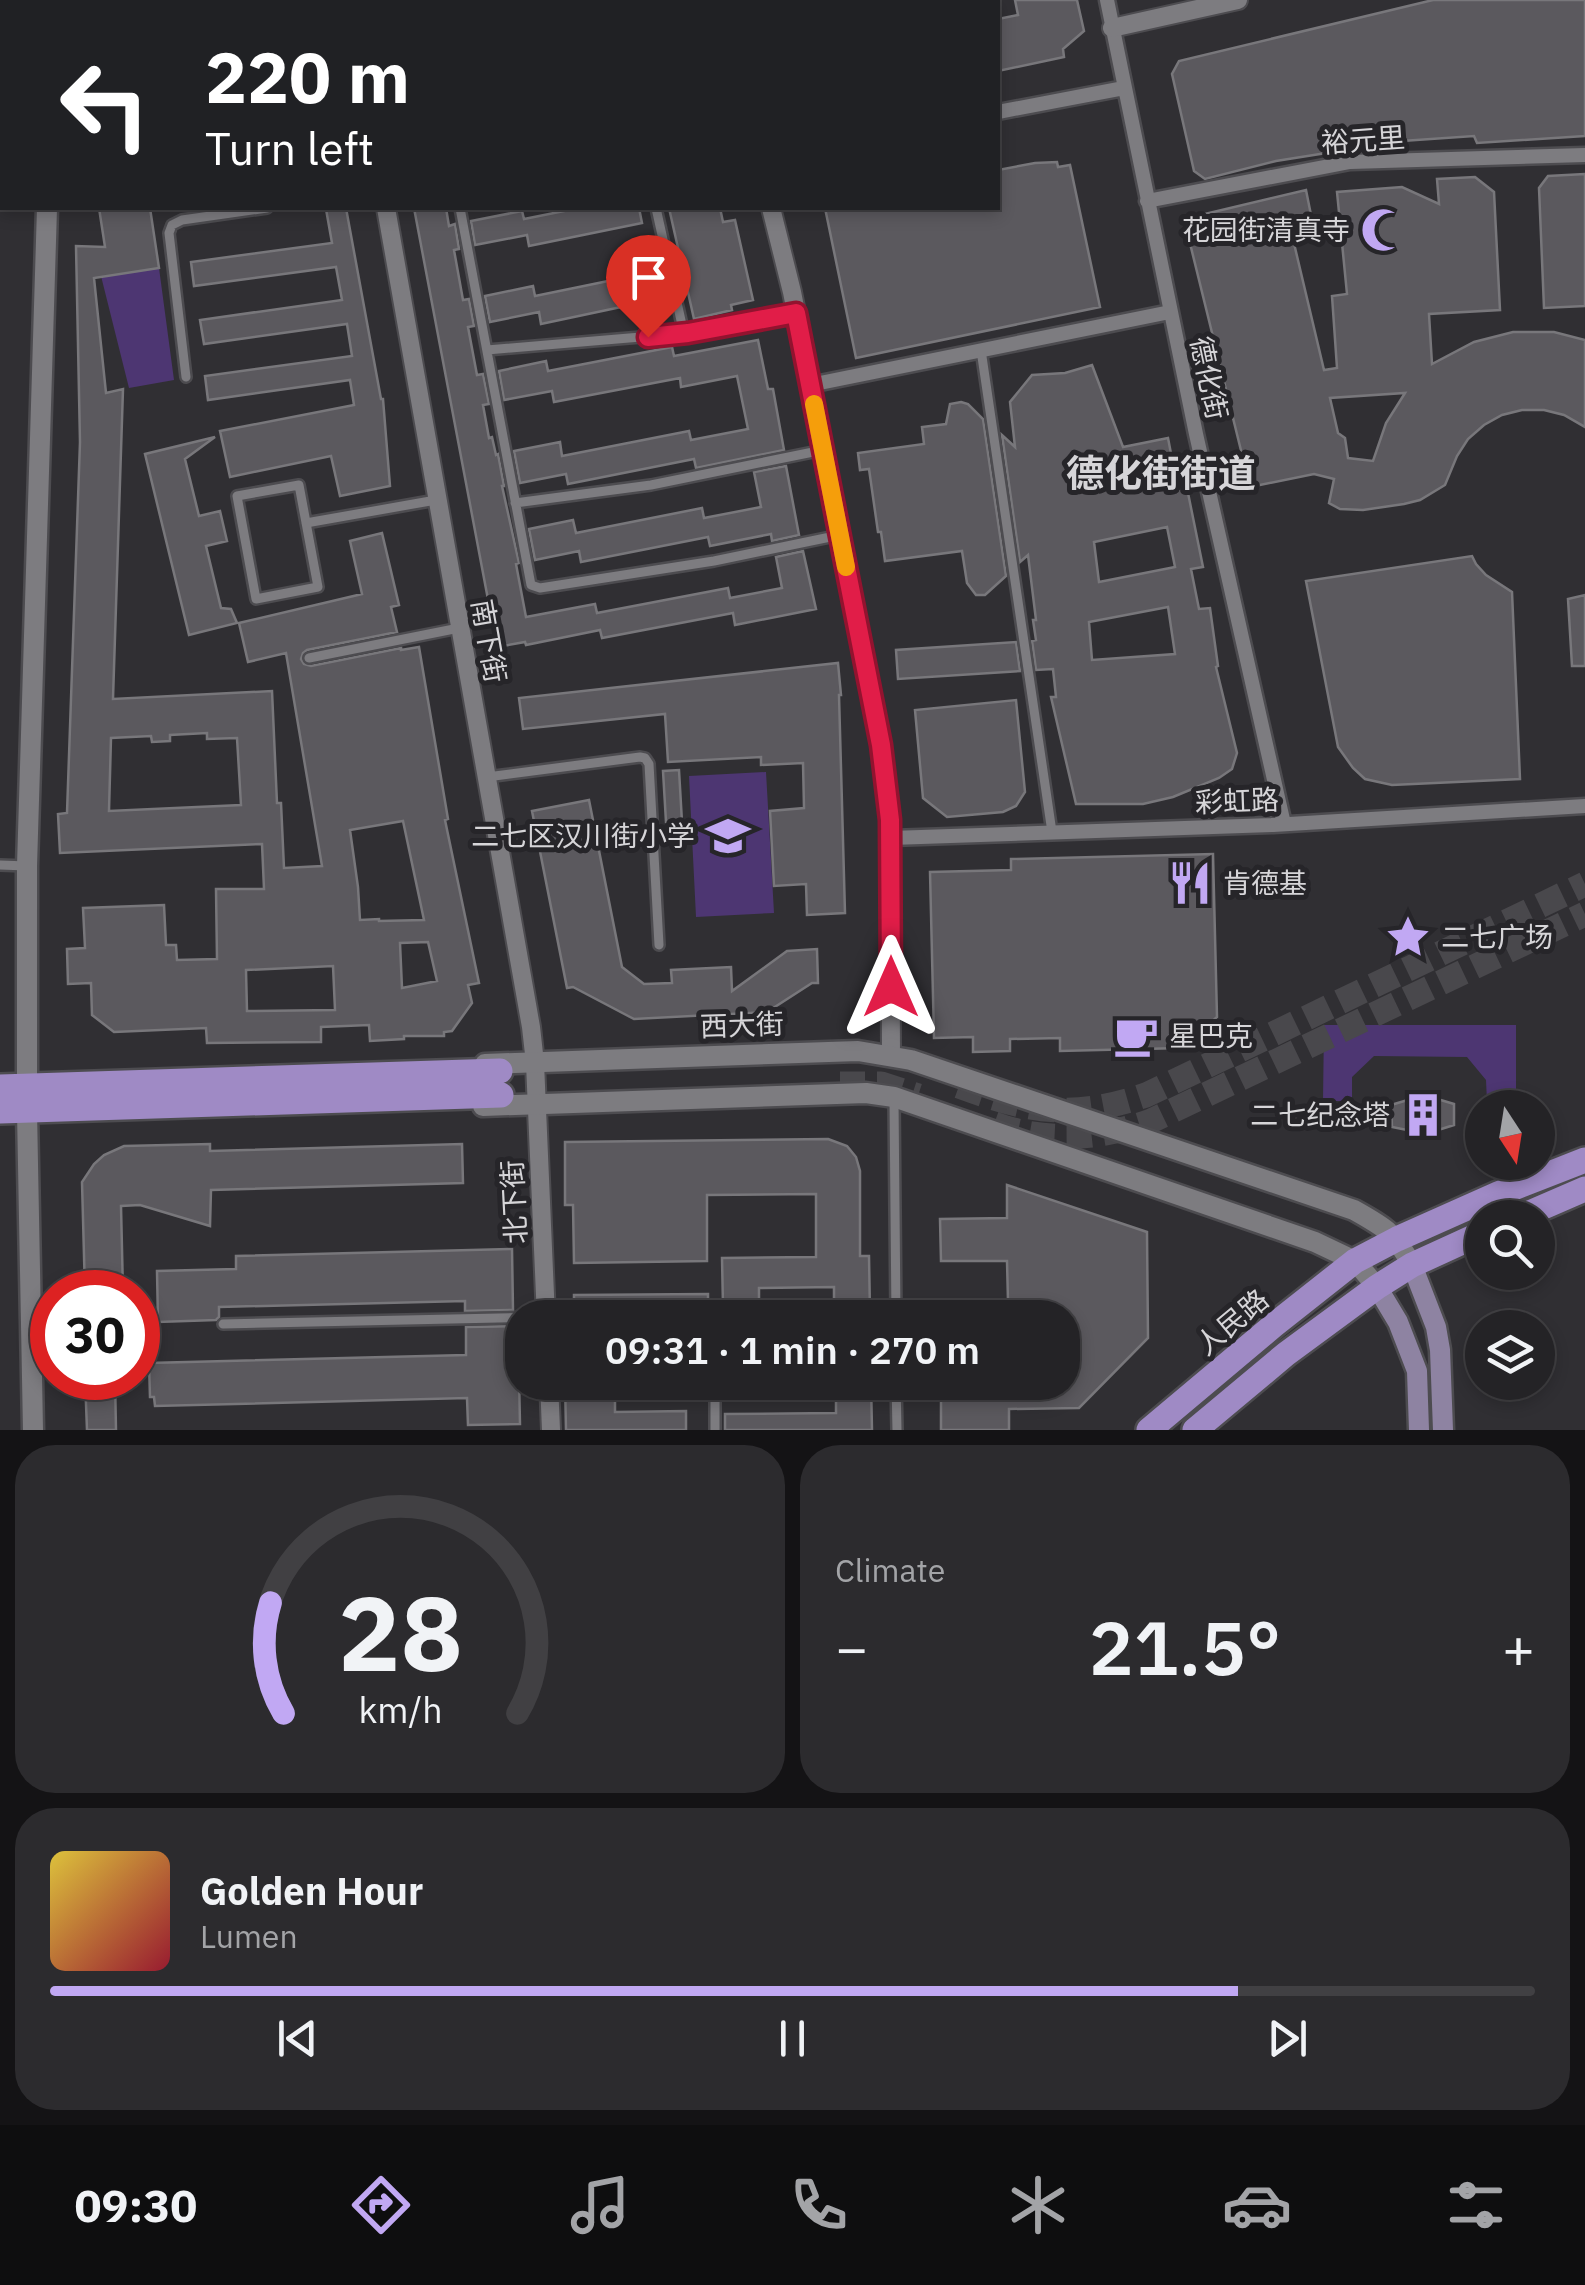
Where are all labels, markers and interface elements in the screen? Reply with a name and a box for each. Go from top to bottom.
text: 220 m [205,31,410,122]
icon: left [40,40,170,170]
street label: 裕元里 [1320,118,1406,161]
text: Turn left [205,119,374,177]
mosque icon: 花园街清真寺 [1359,206,1407,254]
place label: 花园街清真寺 [1182,211,1350,248]
pin [606,235,691,338]
icon: arrive [621,250,676,305]
street label: 德化街 [1183,333,1236,423]
district label: 德化街街道 [1066,448,1256,497]
street label: 南下街 [464,596,515,685]
street label: 彩虹路 [1194,781,1280,820]
school or university icon: 二七区汉川街小学 [704,812,752,860]
place label: 二七区汉川街小学 [471,817,695,854]
restaurant icon: 肯德基 [1166,859,1214,907]
place label: 肯德基 [1223,864,1307,901]
place icon: 二七广场 [1384,913,1432,961]
place label: 二七广场 [1441,918,1553,955]
position arrow [839,935,943,1039]
street label: 西大街 [699,1005,785,1044]
cafe icon: 星巴克 [1112,1012,1160,1060]
place label: 星巴克 [1169,1017,1253,1054]
north arrow [1465,1090,1555,1180]
map controls [1465,1090,1555,1400]
building icon: 二七纪念塔 [1399,1091,1447,1139]
place label: 二七纪念塔 [1250,1096,1390,1133]
street label: 北下街 [493,1159,534,1245]
button: search [1465,1200,1555,1290]
speed limit sign: 30 [30,1270,160,1400]
street label: 人民路 [1188,1280,1276,1363]
button: layers [1465,1310,1555,1400]
text: 09:31 · 1 min · 270 m [605,1325,980,1374]
text: Climate [835,1549,945,1591]
text: 28 [338,1564,462,1700]
text: 21.5° [1089,1598,1281,1696]
text: − [835,1612,868,1683]
text: + [1502,1612,1535,1683]
text: km/h [358,1686,442,1733]
text: Golden Hour [200,1866,423,1915]
text: Lumen [200,1915,298,1957]
icon: previous [270,2011,325,2066]
icon: pause [765,2011,820,2066]
icon: next [1260,2011,1315,2066]
icon: directions [346,2170,416,2240]
icon: music [565,2170,635,2240]
icon: phone [784,2170,854,2240]
icon: climate [1003,2170,1073,2240]
icon: car [1222,2170,1292,2240]
icon: filters [1441,2170,1511,2240]
text: 09:30 [74,2176,197,2234]

